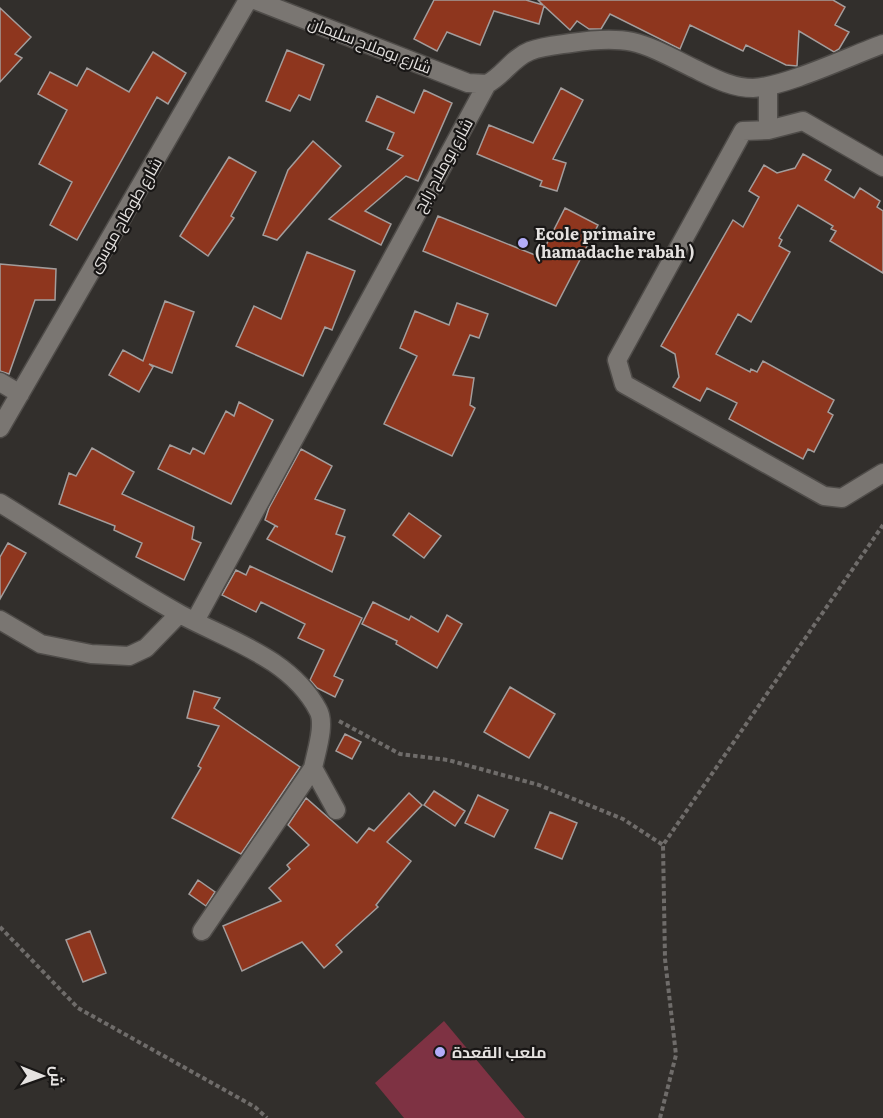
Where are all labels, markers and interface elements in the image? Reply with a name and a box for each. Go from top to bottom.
street label: شارع بوملاح سليمان [305,10,435,80]
street label: شارع بوملاح رابح [406,113,479,216]
street label: شارع طوطاح موسى [81,152,168,277]
place label: Ecole primaire (hamadache rabah ) [535,221,695,263]
marker: Ecole primaire (hamadache rabah ) [516,236,530,250]
place label: ملعب القعدة [452,1039,546,1063]
marker: ملعب القعدة [433,1045,447,1059]
north arrow [12,1046,72,1106]
text: ش [46,1066,70,1087]

